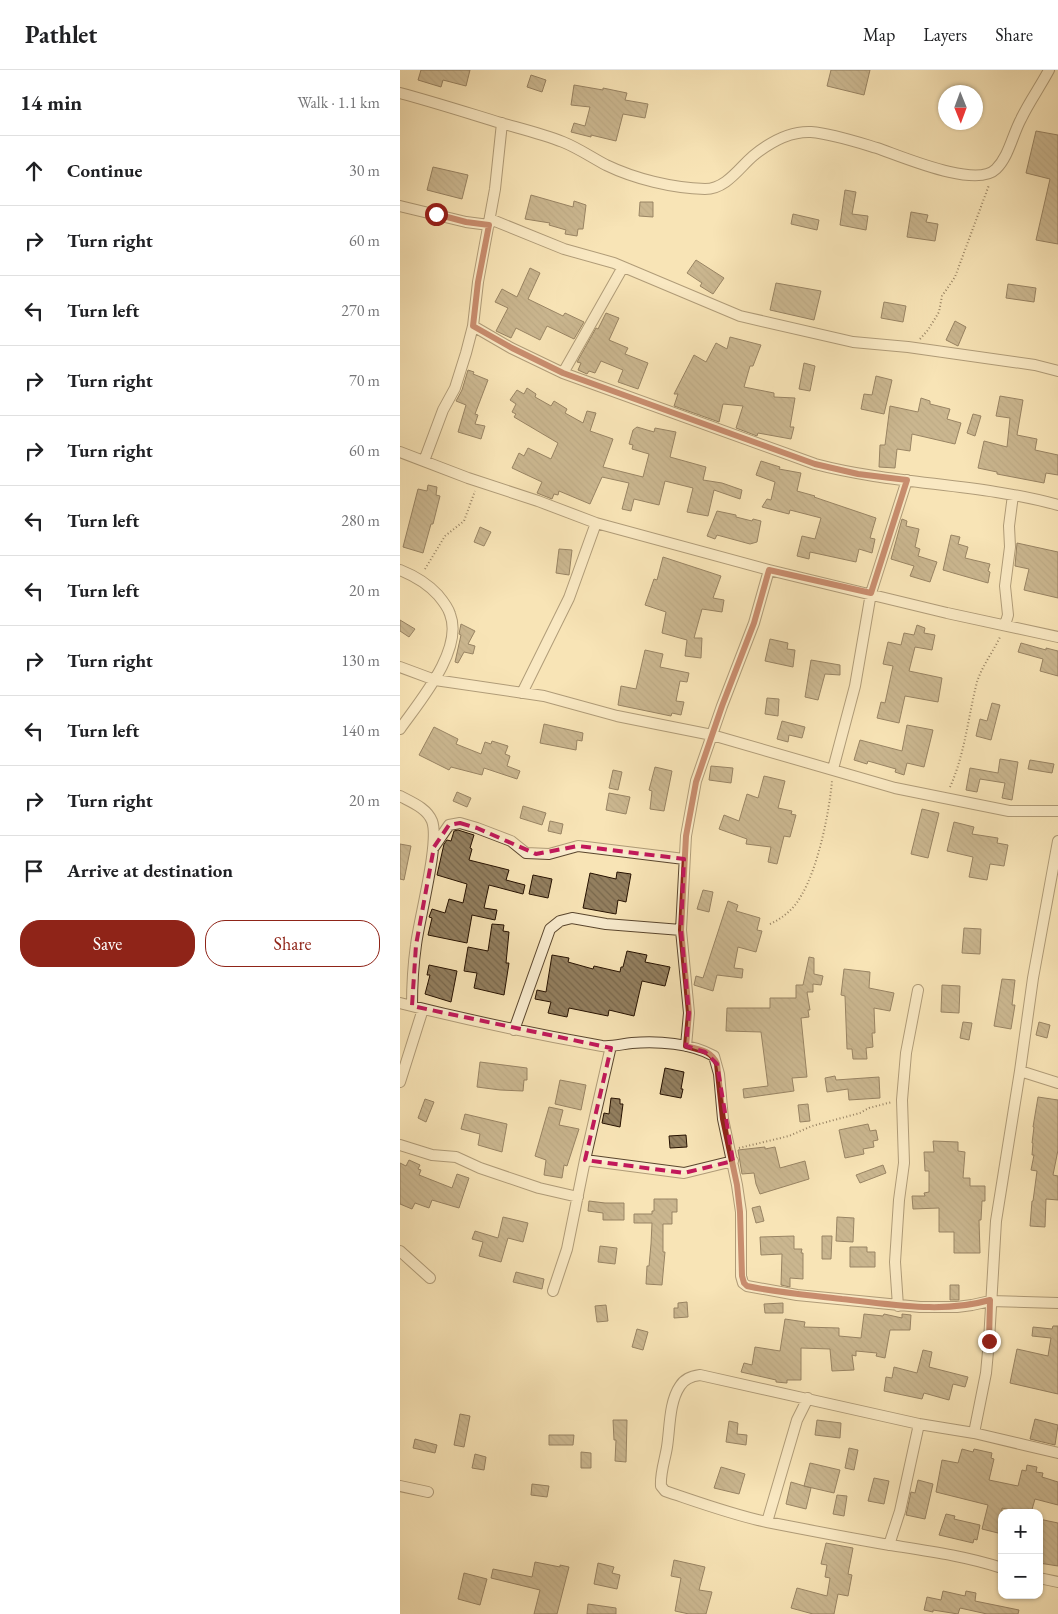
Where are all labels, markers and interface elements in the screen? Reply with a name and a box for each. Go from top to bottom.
text: Pathlet [25,19,97,50]
text: Map [863,23,895,46]
text: Layers [923,23,967,46]
text: Share [995,23,1033,46]
north arrow [938,85,983,130]
text: 14 min [20,89,82,116]
text: Walk · 1.1 km [297,92,380,113]
icon: ahead [20,157,48,185]
text: Continue [67,158,142,183]
text: 30 m [349,160,380,181]
route start [425,203,448,226]
icon: right [20,227,48,255]
text: Turn right [67,228,153,253]
text: 60 m [349,230,380,251]
icon: left [20,297,48,325]
text: Turn left [67,298,139,323]
text: 270 m [341,300,380,321]
icon: right [20,367,48,395]
text: Turn right [67,368,153,393]
text: 70 m [349,370,380,391]
icon: right [20,437,48,465]
text: Turn right [67,438,153,463]
text: 60 m [349,440,380,461]
icon: left [20,507,48,535]
text: Turn left [67,508,139,533]
text: 280 m [341,510,380,531]
icon: left [20,577,48,605]
text: Turn left [67,578,139,603]
text: 20 m [349,580,380,601]
icon: right [20,647,48,675]
text: Turn right [67,648,153,673]
text: 130 m [341,650,380,671]
icon: left [20,717,48,745]
text: Turn left [67,718,139,743]
text: 140 m [341,720,380,741]
icon: right [20,787,48,815]
text: Turn right [67,788,153,813]
text: 20 m [349,790,380,811]
icon: arrive [20,857,48,885]
text: Arrive at destination [67,858,233,883]
button: Save [20,920,195,967]
button: Share [205,920,380,967]
route end [978,1330,1001,1353]
map controls [998,1509,1043,1599]
button: + [998,1509,1043,1554]
button: − [998,1554,1043,1599]

